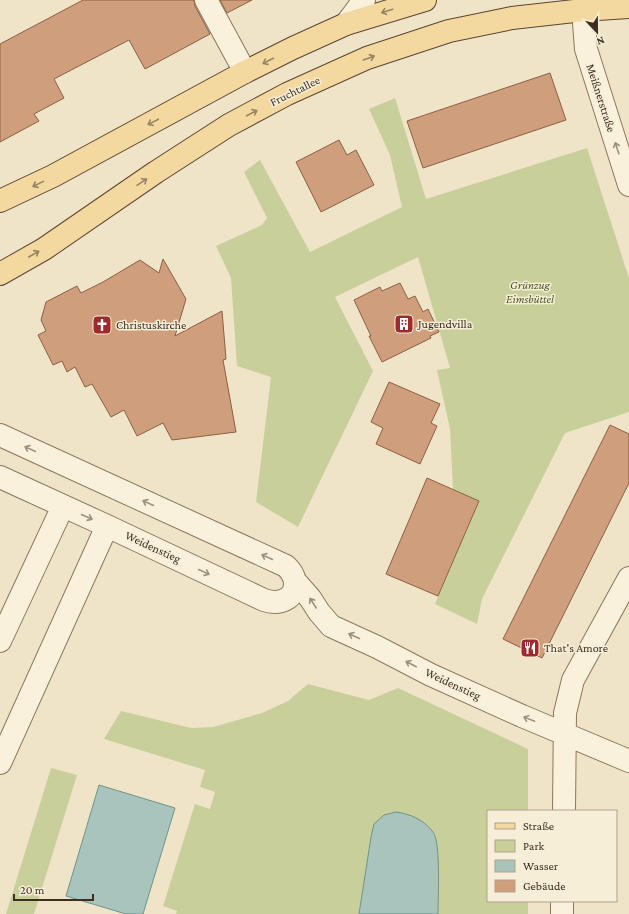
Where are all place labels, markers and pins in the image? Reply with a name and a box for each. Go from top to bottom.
building icon: Jugendvilla [393,313,415,335]
church icon: Christuskirche [91,314,113,336]
place label: Jugendvilla [417,317,473,331]
place label: Christuskirche [116,318,186,332]
restaurant icon: That's Amore [519,637,541,659]
place label: That's Amore [544,641,608,655]

